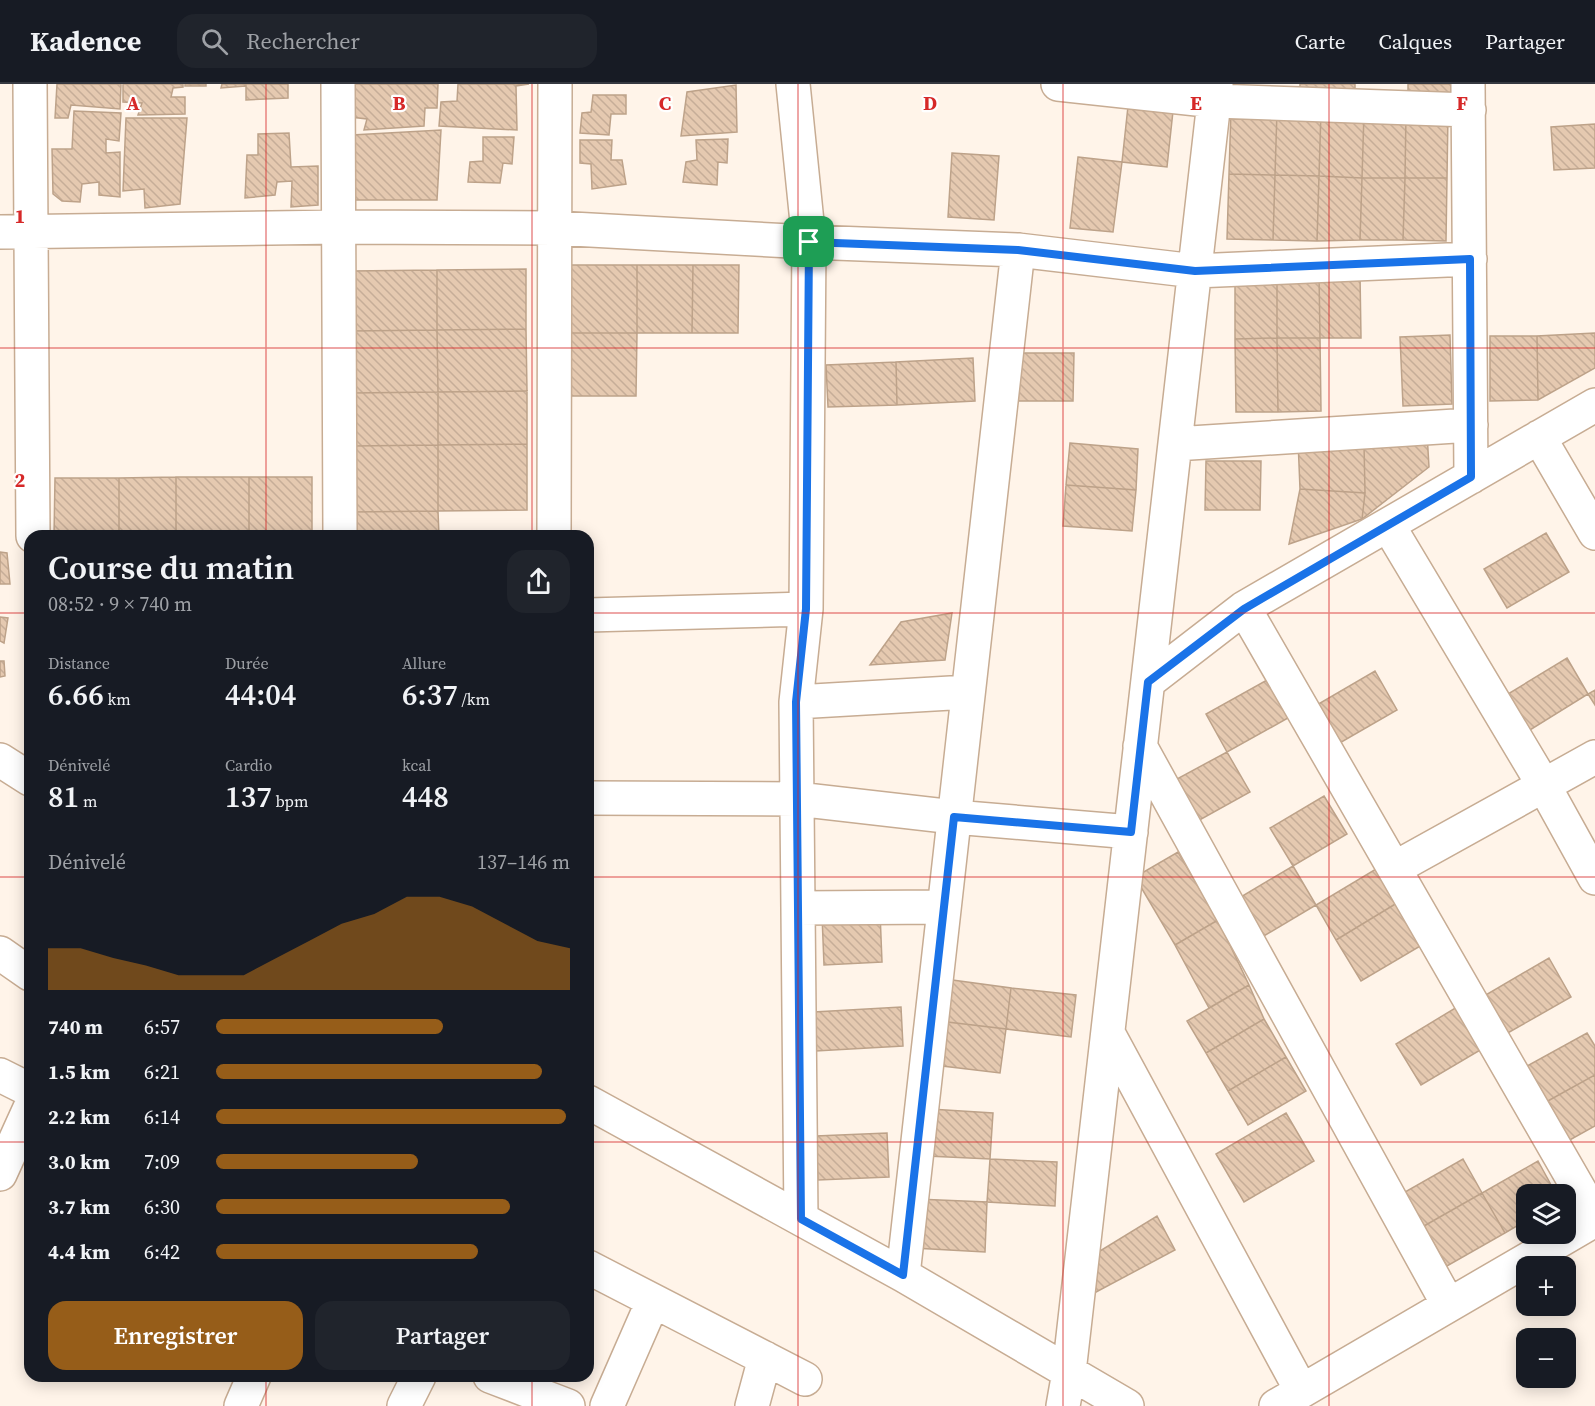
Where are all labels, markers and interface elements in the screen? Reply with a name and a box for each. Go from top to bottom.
search box [177,14,597,68]
text: Kadence [30,22,141,60]
icon: search [198,25,231,58]
text: Rechercher [246,26,360,56]
text: Carte [1295,27,1345,56]
text: Calques [1378,27,1452,56]
text: Partager [1485,27,1565,56]
text: A [126,89,140,117]
text: B [392,89,406,117]
text: C [659,89,671,117]
text: D [923,89,937,117]
text: E [1190,89,1202,117]
text: F [1456,89,1468,117]
text: 1 [15,202,25,230]
pin [783,216,834,267]
icon: arrive [792,225,825,258]
text: 2 [15,466,26,494]
text: Course du matin [48,545,294,590]
button: share [507,550,570,613]
text: 08:52 · 9 × 740 m [48,590,192,618]
text: Distance [48,652,110,674]
text: Durée [225,652,269,674]
text: Allure [402,652,446,674]
text: 6.66 [48,674,104,715]
text: 44:04 [225,674,296,715]
text: 6:37 [402,674,458,715]
text: km [104,688,131,710]
text: /km [458,688,490,710]
text: Dénivelé [48,754,110,776]
text: Cardio [225,754,272,776]
text: kcal [402,754,431,776]
text: 81 [48,776,79,817]
text: 137 [225,776,272,817]
text: 448 [402,776,449,817]
text: m [79,790,97,812]
text: bpm [272,790,308,812]
text: Dénivelé [48,848,126,876]
text: 137–146 m [477,848,570,876]
text: 740 m [48,1013,103,1041]
text: 6:57 [144,1013,180,1041]
text: 1.5 km [48,1058,110,1086]
text: 6:21 [144,1058,180,1086]
text: 2.2 km [48,1103,110,1131]
text: 6:14 [144,1103,180,1131]
text: 3.0 km [48,1148,110,1176]
text: 7:09 [144,1148,180,1176]
map controls [1516,1184,1576,1388]
button: layers [1516,1184,1576,1244]
text: 3.7 km [48,1193,110,1221]
text: 6:30 [144,1193,180,1221]
text: 4.4 km [48,1238,110,1266]
text: 6:42 [144,1238,180,1266]
button: + [1516,1256,1576,1316]
button: Enregistrer [48,1301,303,1370]
button: Partager [315,1301,570,1370]
button: − [1516,1328,1576,1388]

